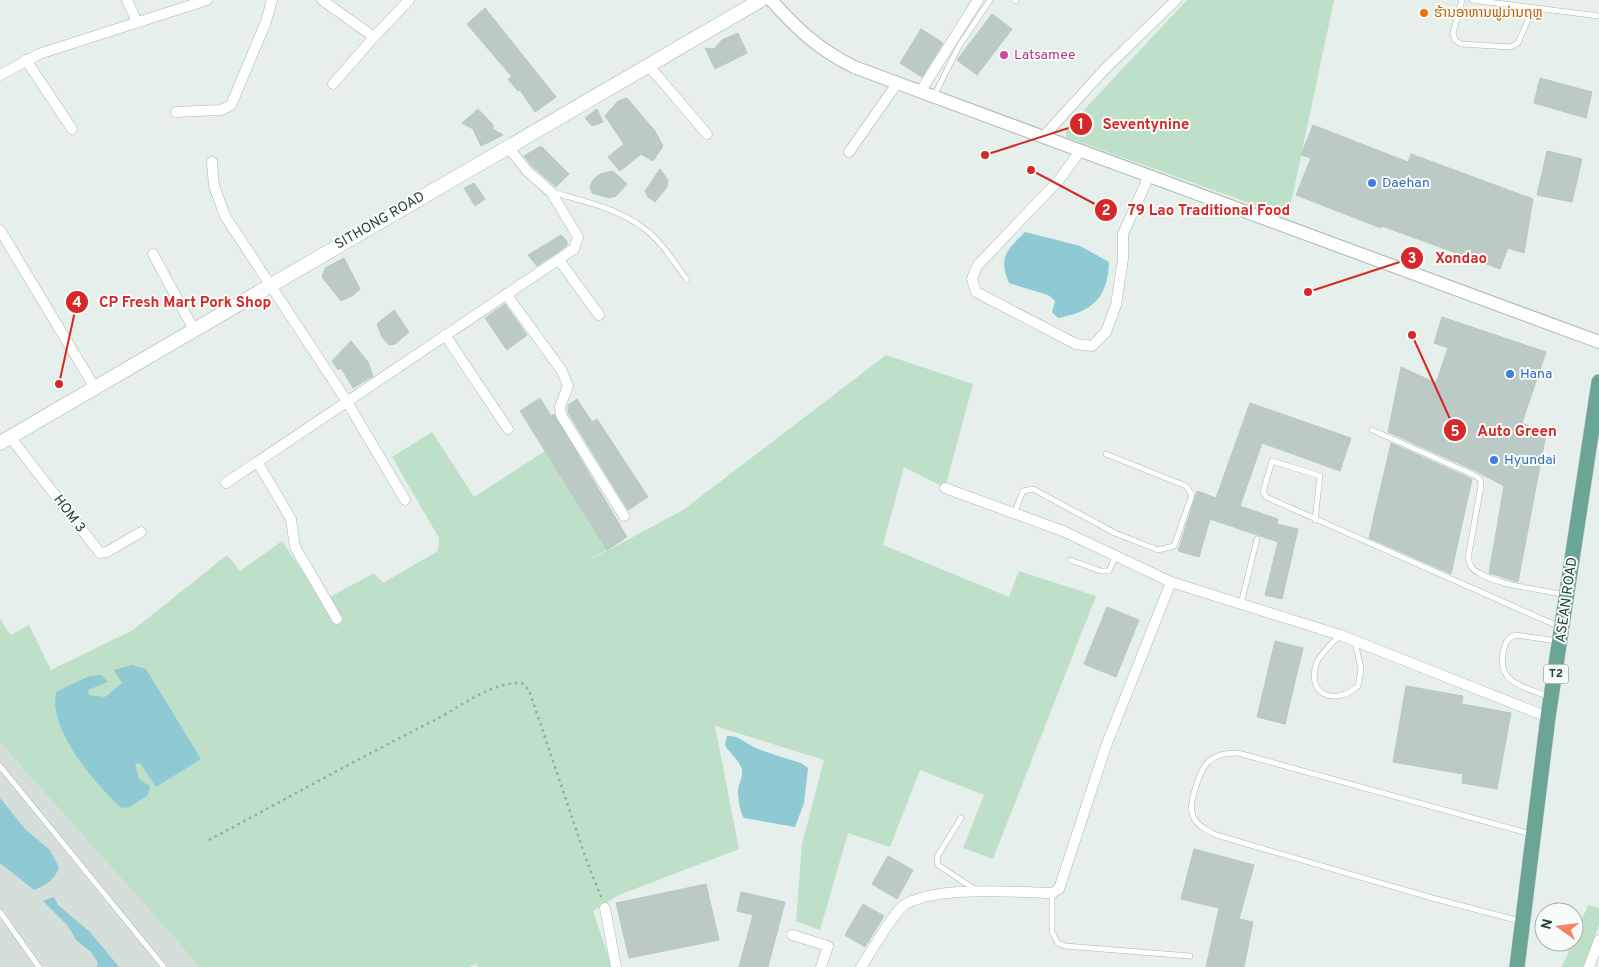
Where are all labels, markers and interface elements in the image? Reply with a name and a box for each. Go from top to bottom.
place label: ຮ້ານອາຫານຟູມ່ານຖຫຼ [1434,5,1543,22]
marker: ຮ້ານອາຫານຟູມ່ານຖຫຼ [1418,7,1430,19]
place label: Latsamee [1014,47,1076,64]
marker: Latsamee [998,49,1010,61]
callout: Seventynine [1068,109,1200,139]
text: 1 [1078,116,1084,135]
text: Seventynine [1103,116,1189,135]
place label: Daehan [1382,175,1430,192]
marker: Daehan [1366,177,1378,189]
street label: SITHONG ROAD [332,188,428,254]
callout: 79 Lao Traditional Food [1093,195,1301,225]
text: 2 [1101,202,1111,221]
text: 79 Lao Traditional Food [1128,202,1290,221]
callout: Xondao [1399,243,1497,273]
text: 3 [1408,250,1417,269]
text: Xondao [1435,250,1487,269]
callout: CP Fresh Mart Pork Shop [64,287,281,317]
text: 4 [72,294,82,313]
text: CP Fresh Mart Pork Shop [99,294,271,313]
place label: Hana [1520,366,1552,383]
marker: Hana [1504,368,1516,380]
callout: Auto Green [1442,415,1567,445]
text: 5 [1450,423,1460,442]
text: Auto Green [1477,423,1557,442]
place label: Hyundai [1504,452,1556,469]
marker: Hyundai [1488,454,1500,466]
street label: HOM 3 [49,492,89,536]
street label: ASEAN ROAD [1553,556,1581,644]
road number: T2 [1544,664,1568,684]
north arrow [1534,902,1584,952]
text: N [1538,917,1557,931]

